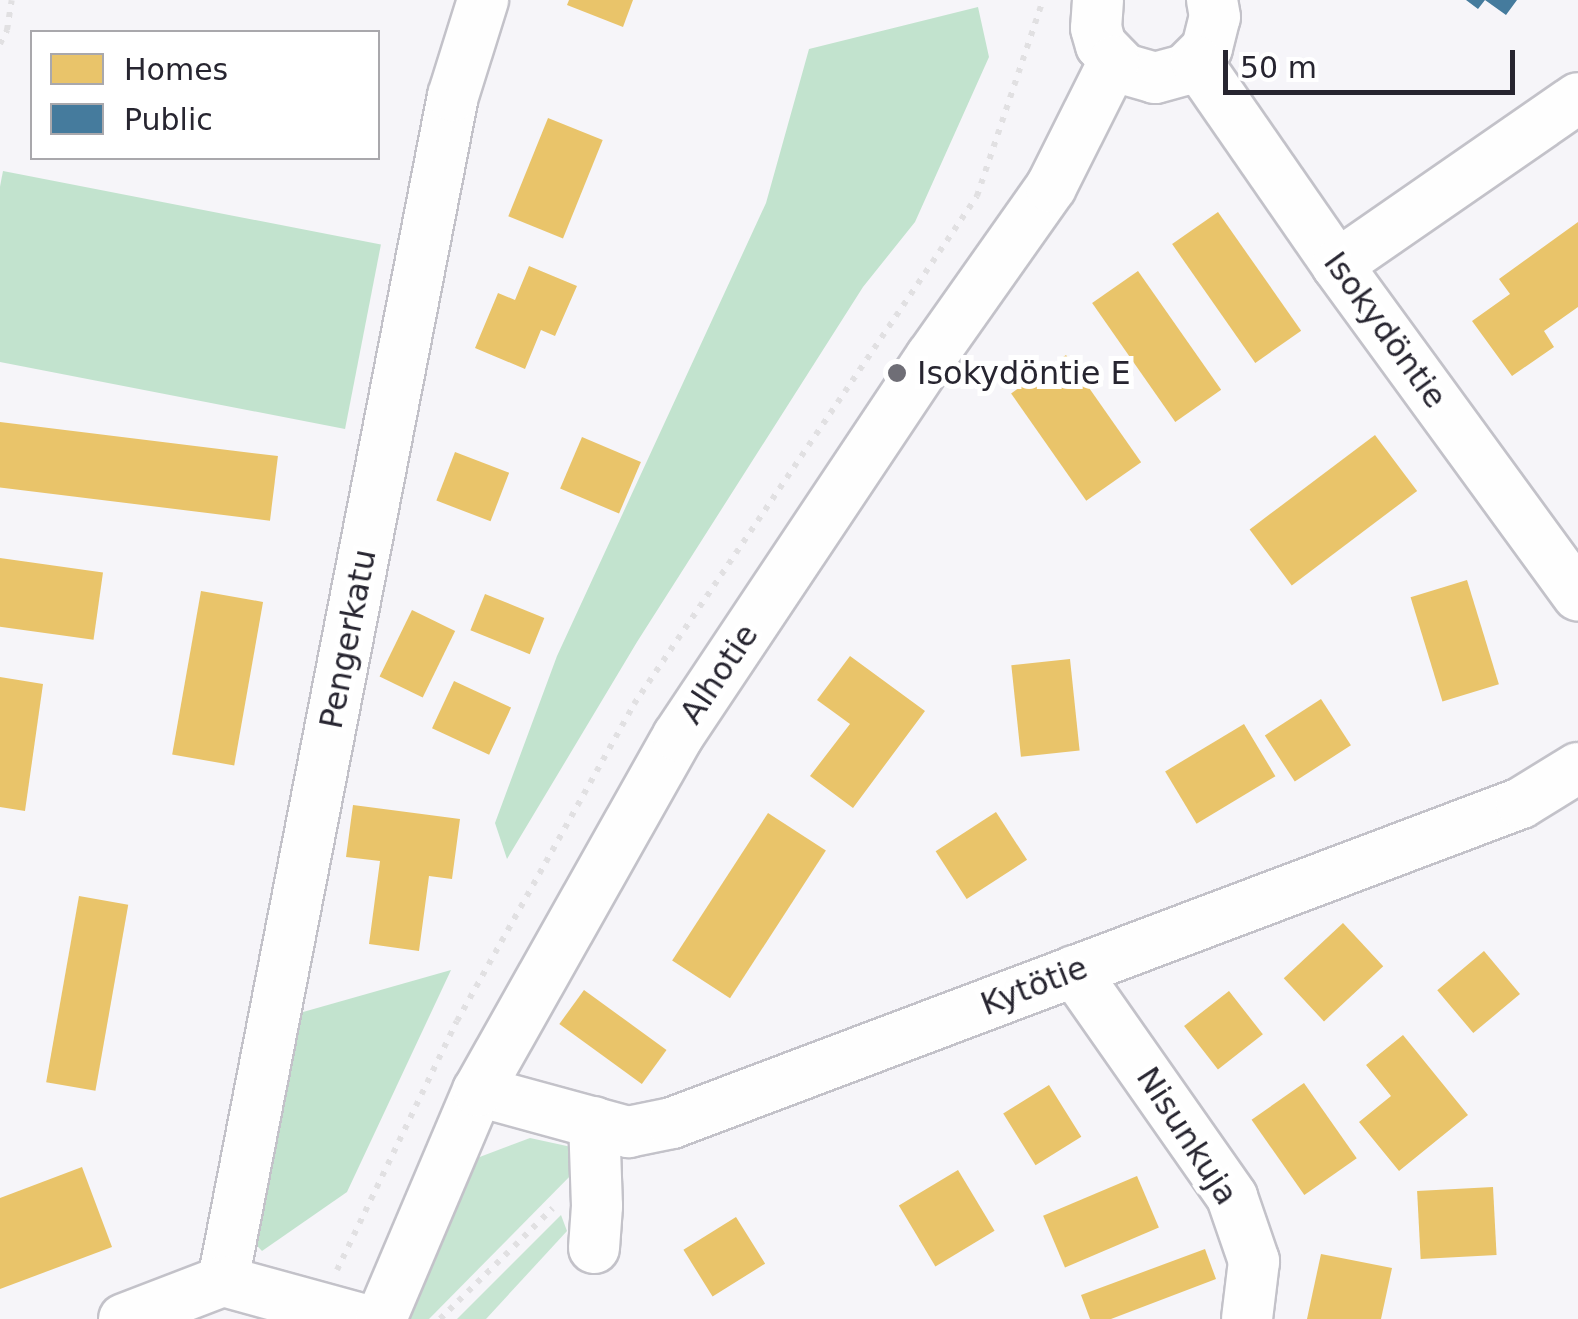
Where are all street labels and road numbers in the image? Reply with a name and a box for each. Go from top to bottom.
street label: Isokydöntie [1316,245,1454,415]
street label: Pengerkatu [312,546,384,732]
street label: Alhotie [672,617,766,731]
street label: Kytötie [975,948,1093,1024]
street label: Nisunkuja [1128,1060,1246,1212]

